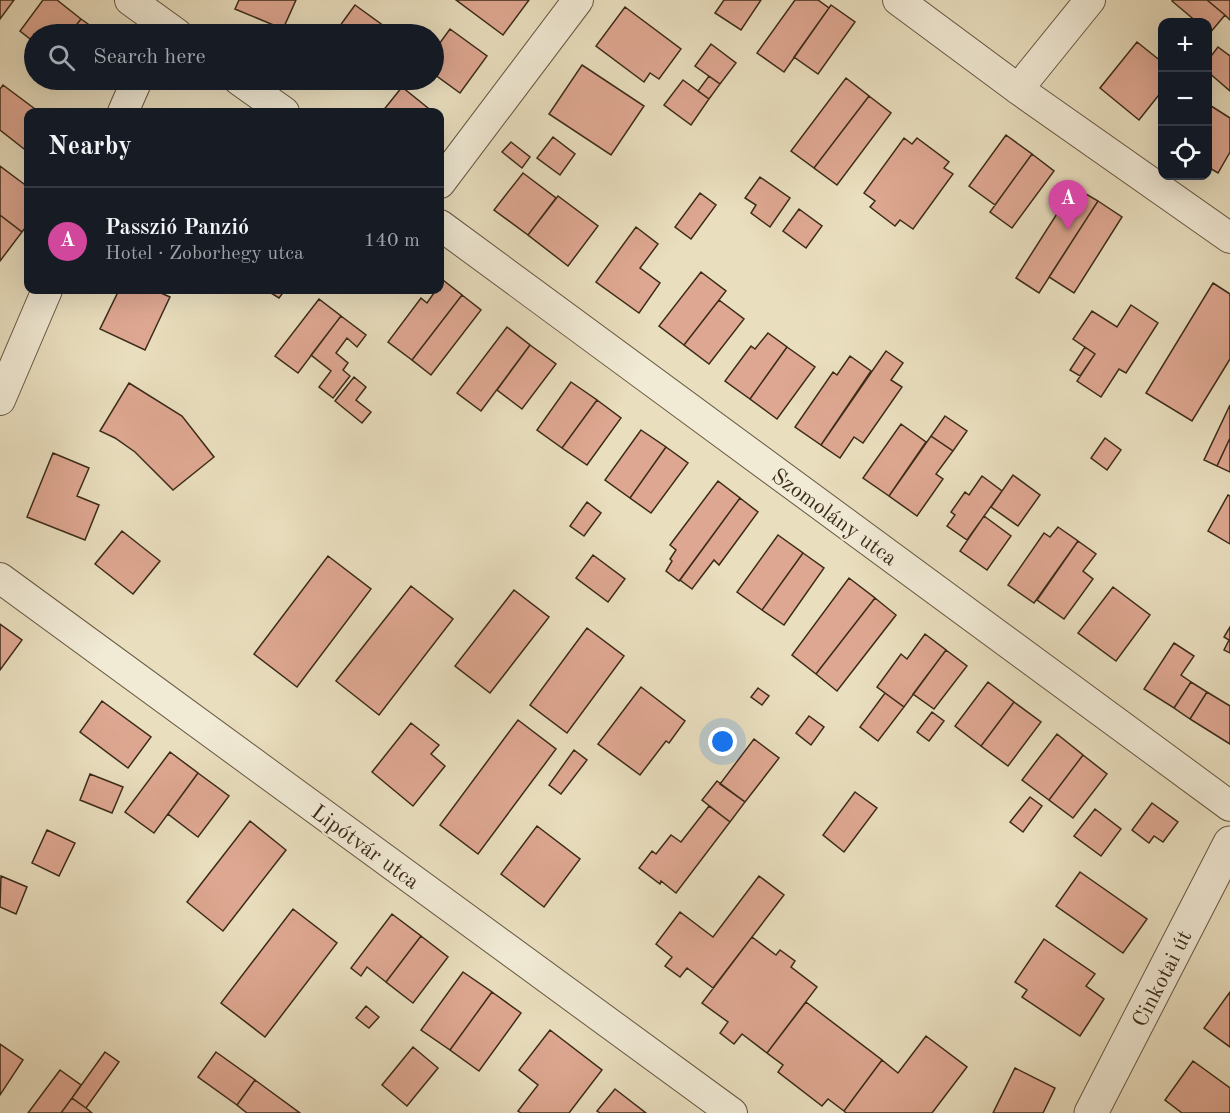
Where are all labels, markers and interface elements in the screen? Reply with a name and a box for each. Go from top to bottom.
map controls [1158,18,1212,180]
button: + [1158,18,1212,72]
search box [24,24,444,90]
icon: search [45,41,78,74]
text: Search here [93,46,206,68]
button: − [1158,72,1212,126]
button: locate [1158,126,1212,180]
text: Nearby [48,134,132,160]
pin: A [1048,180,1088,230]
text: Passzió Panzió [105,217,249,239]
text: A [60,231,75,251]
text: 140 m [364,231,420,251]
text: Hotel · Zoborhegy utca [105,244,304,264]
street label: Szomolány utca [767,465,901,570]
your location [708,727,737,756]
street label: Lipótvár utca [307,801,423,894]
street label: Cinkotai út [1129,927,1196,1031]

